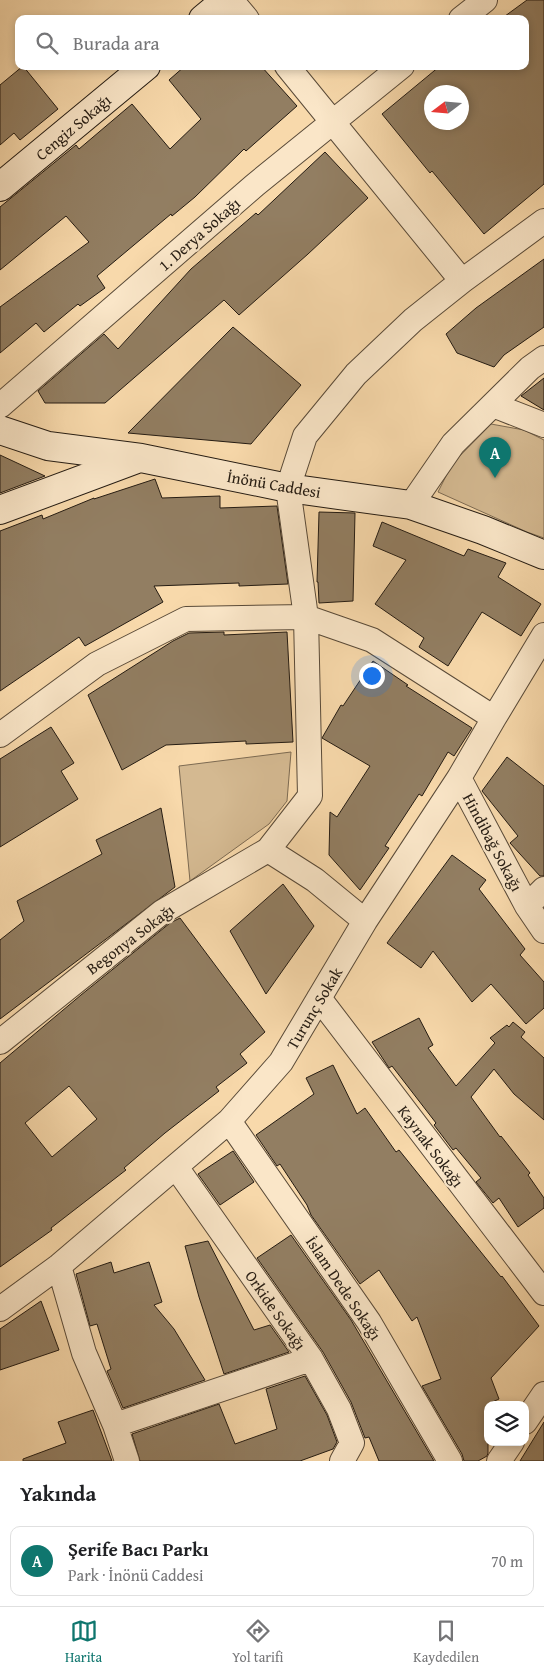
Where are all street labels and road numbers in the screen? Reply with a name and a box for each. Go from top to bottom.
street label: Cengiz Sokağı [30,88,116,166]
street label: 1. Derya Sokağı [153,191,246,276]
street label: İnönü Caddesi [225,464,323,504]
street label: Hindibağ Sokağı [457,788,529,896]
street label: Begonya Sokağı [81,898,179,980]
street label: Turunç Sokak [280,962,348,1054]
street label: Kaynak Sokağı [392,1100,470,1192]
street label: İslam Dede Sokağı [300,1231,388,1345]
street label: Orkide Sokağı [240,1265,313,1355]

